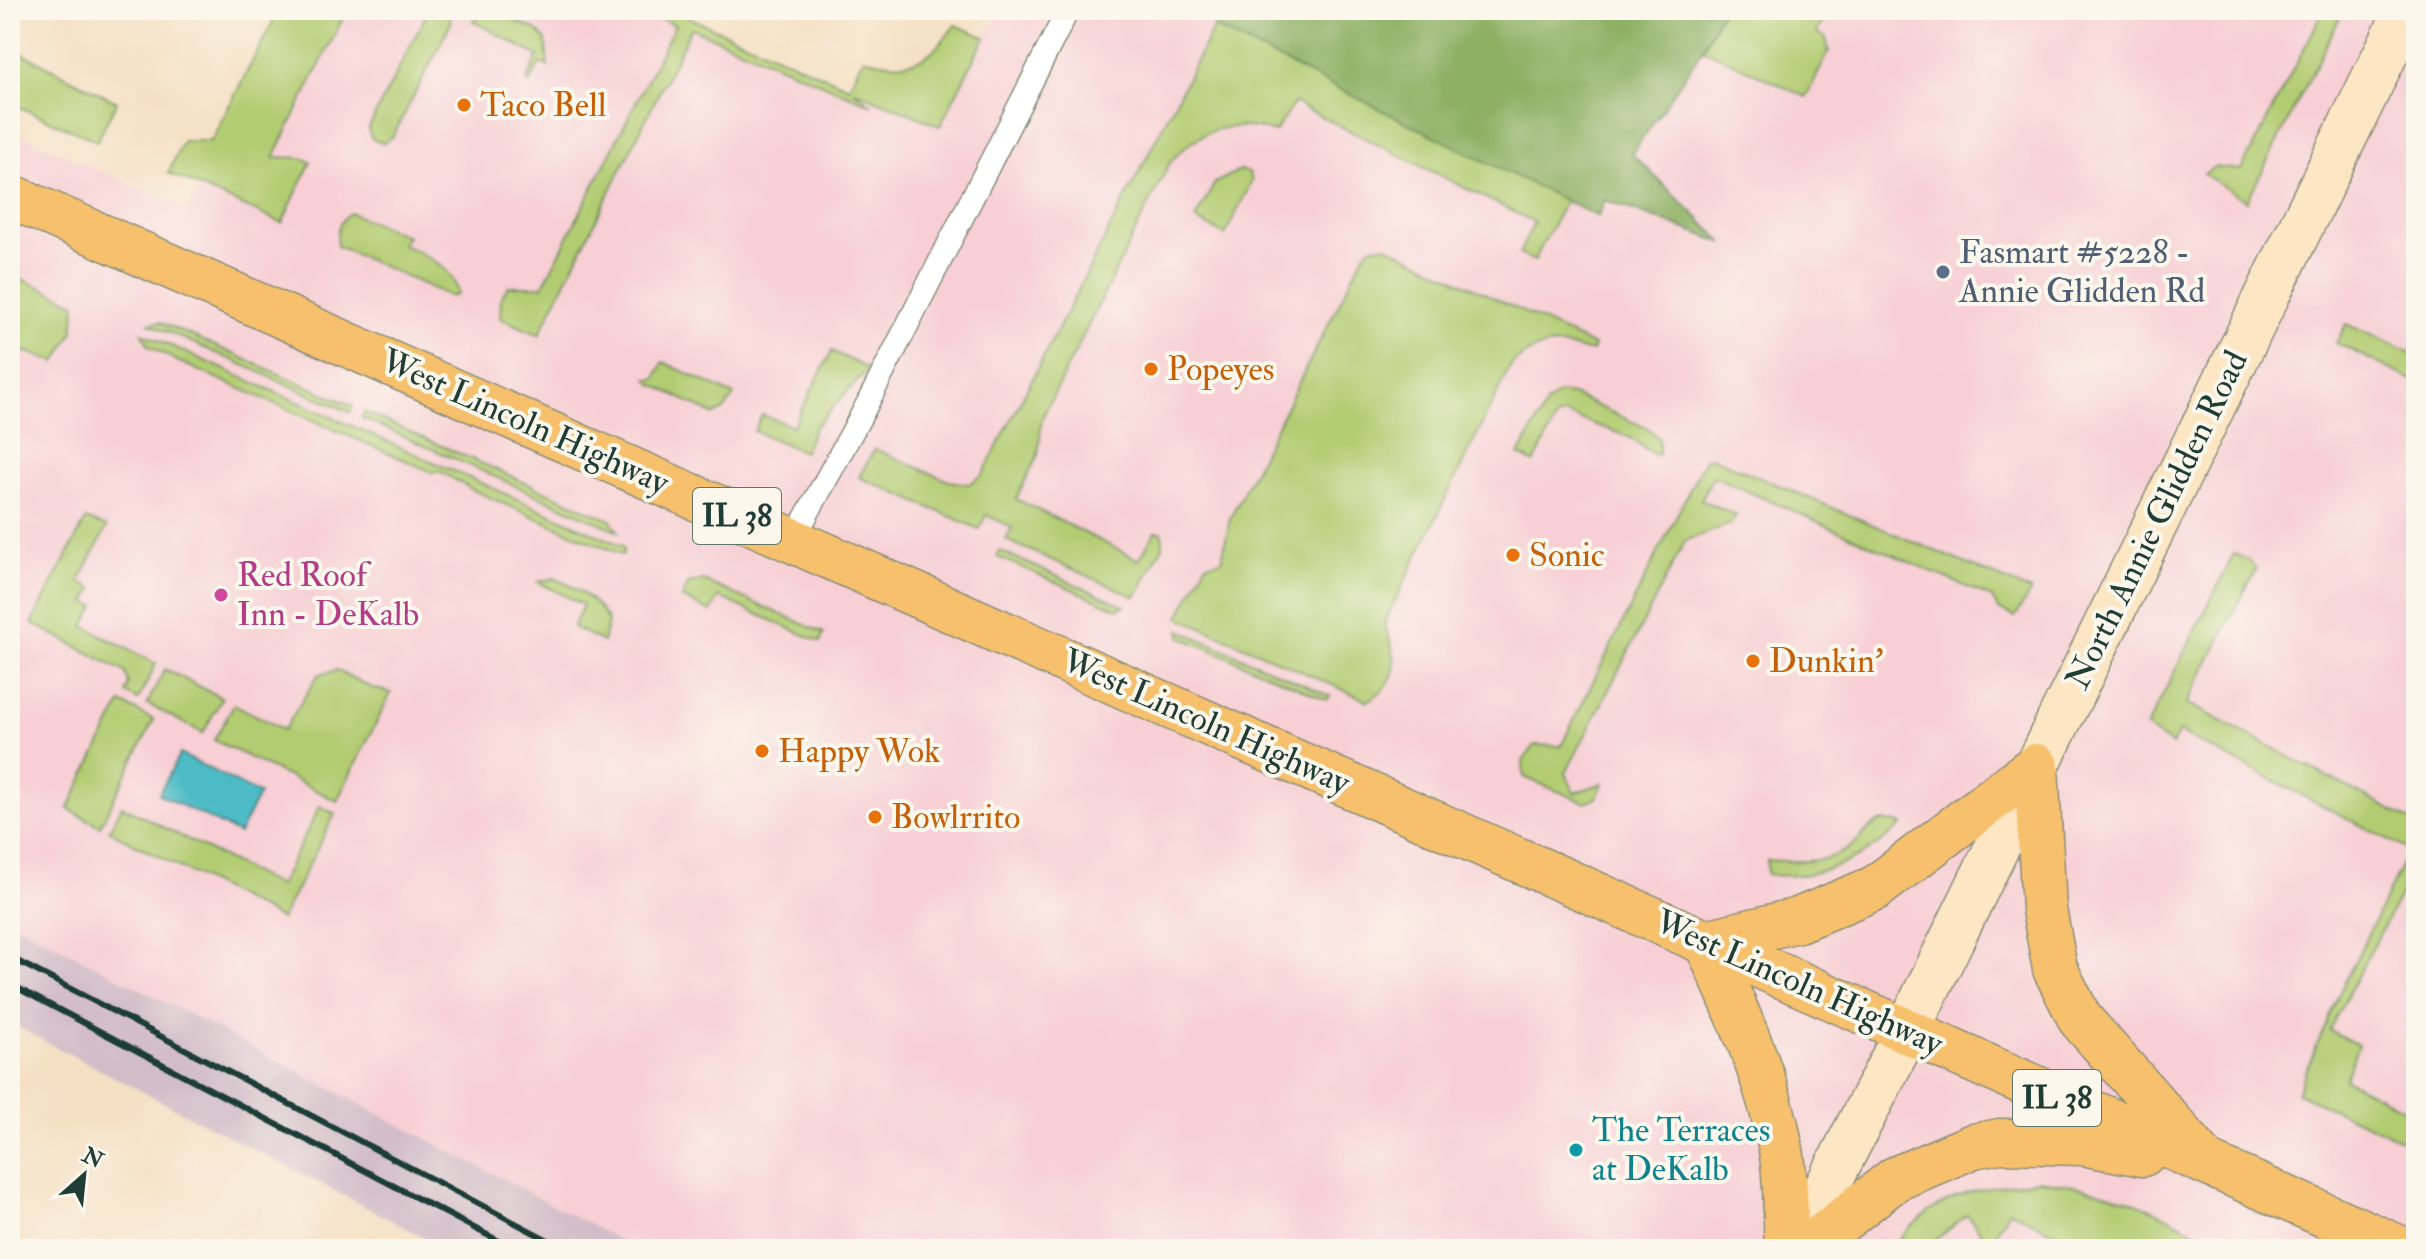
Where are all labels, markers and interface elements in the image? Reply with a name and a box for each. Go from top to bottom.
place label: Taco Bell [480,84,607,127]
marker: Taco Bell [455,96,473,114]
place label: Fasmart #5228 - Annie Glidden Rd [1958,231,2206,313]
marker: Fasmart #5228 - Annie Glidden Rd [1934,263,1952,281]
street label: West Lincoln Highway [374,339,676,505]
street label: North Annie Glidden Road [2056,344,2258,696]
place label: Popeyes [1167,348,1274,391]
marker: Popeyes [1142,360,1160,378]
road number: IL 38 [693,488,781,544]
place label: Sonic [1529,534,1605,577]
marker: Sonic [1504,546,1522,564]
place label: Red Roof Inn - DeKalb [237,554,419,636]
marker: Red Roof Inn - DeKalb [212,586,230,604]
street label: West Lincoln Highway [1055,639,1357,805]
place label: Dunkin' [1769,640,1883,683]
marker: Dunkin' [1744,652,1762,670]
place label: Happy Wok [778,730,940,773]
marker: Happy Wok [753,742,771,760]
place label: Bowlrrito [891,796,1020,839]
marker: Bowlrrito [866,808,884,826]
street label: West Lincoln Highway [1648,900,1950,1066]
road number: IL 38 [2013,1070,2101,1126]
place label: The Terraces at DeKalb [1592,1109,1770,1191]
north arrow [44,1135,124,1215]
text: N [77,1141,108,1175]
marker: The Terraces at DeKalb [1567,1141,1585,1159]

